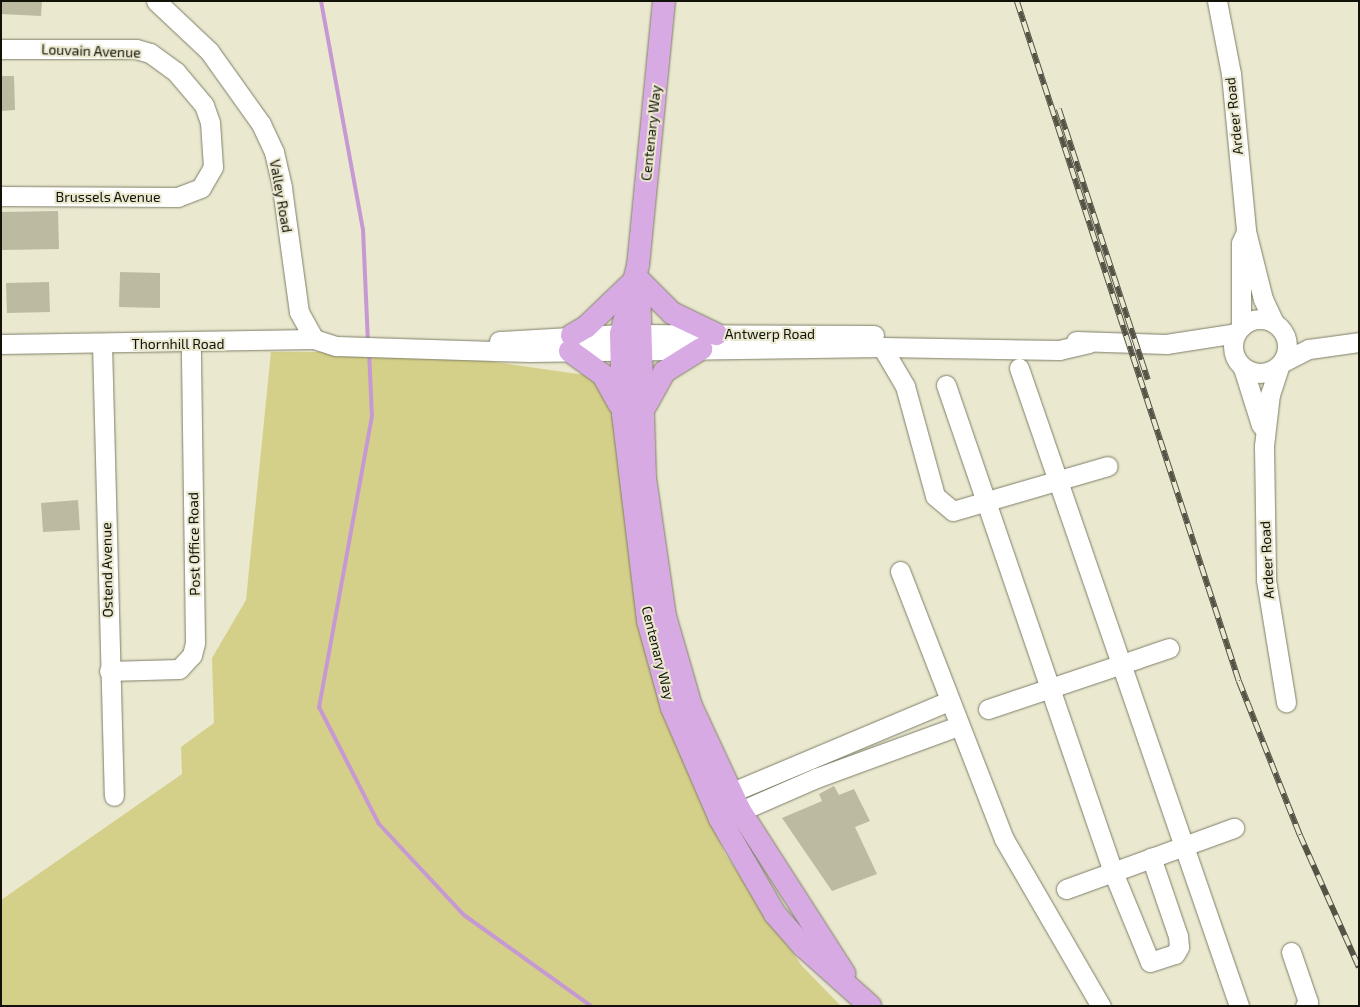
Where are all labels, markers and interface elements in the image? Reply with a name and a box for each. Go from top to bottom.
street label: Louvain Avenue [41,41,141,61]
street label: Ardeer Road [1222,76,1246,156]
street label: Centenary Way [638,84,664,182]
street label: Valley Road [266,158,296,234]
street label: Brussels Avenue [55,189,161,205]
street label: Antwerp Road [725,326,815,342]
street label: Thornhill Road [131,336,225,352]
street label: Post Office Road [185,492,203,596]
street label: Ardeer Road [1257,521,1277,599]
street label: Ostend Avenue [98,522,116,618]
street label: Centenary Way [638,604,678,702]

